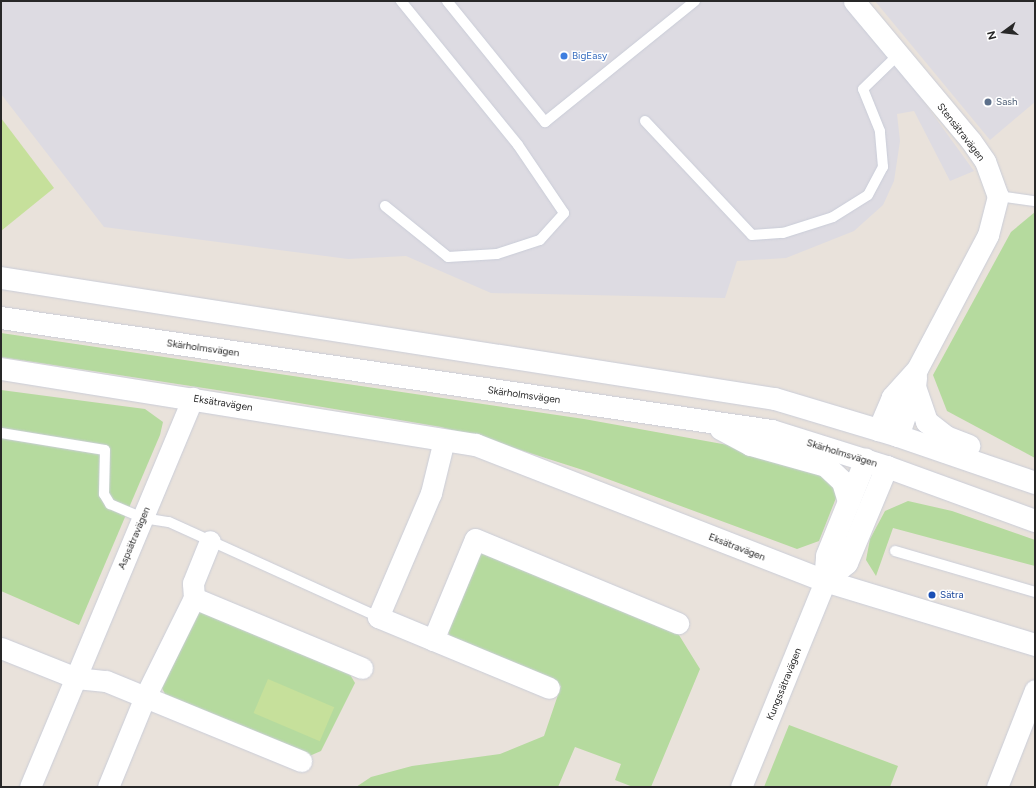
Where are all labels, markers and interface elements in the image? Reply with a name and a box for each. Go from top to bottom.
north arrow [984,12,1024,52]
text: N [985,29,999,41]
place label: BigEasy [572,50,607,62]
marker: BigEasy [559,51,569,61]
place label: Sash [996,96,1017,108]
marker: Sash [983,97,993,107]
street label: Stensätravägen [935,101,987,163]
street label: Skärholmsvägen [166,337,240,359]
street label: Skärholmsvägen [487,384,561,406]
street label: Eksätravägen [192,392,254,414]
street label: Skärholmsvägen [805,437,879,469]
street label: Aspsätravägen [115,505,153,571]
street label: Eksätravägen [707,531,767,563]
place label: Sätra [940,589,963,601]
marker: Sätra [927,590,937,600]
street label: Kungssätravägen [764,646,804,722]

